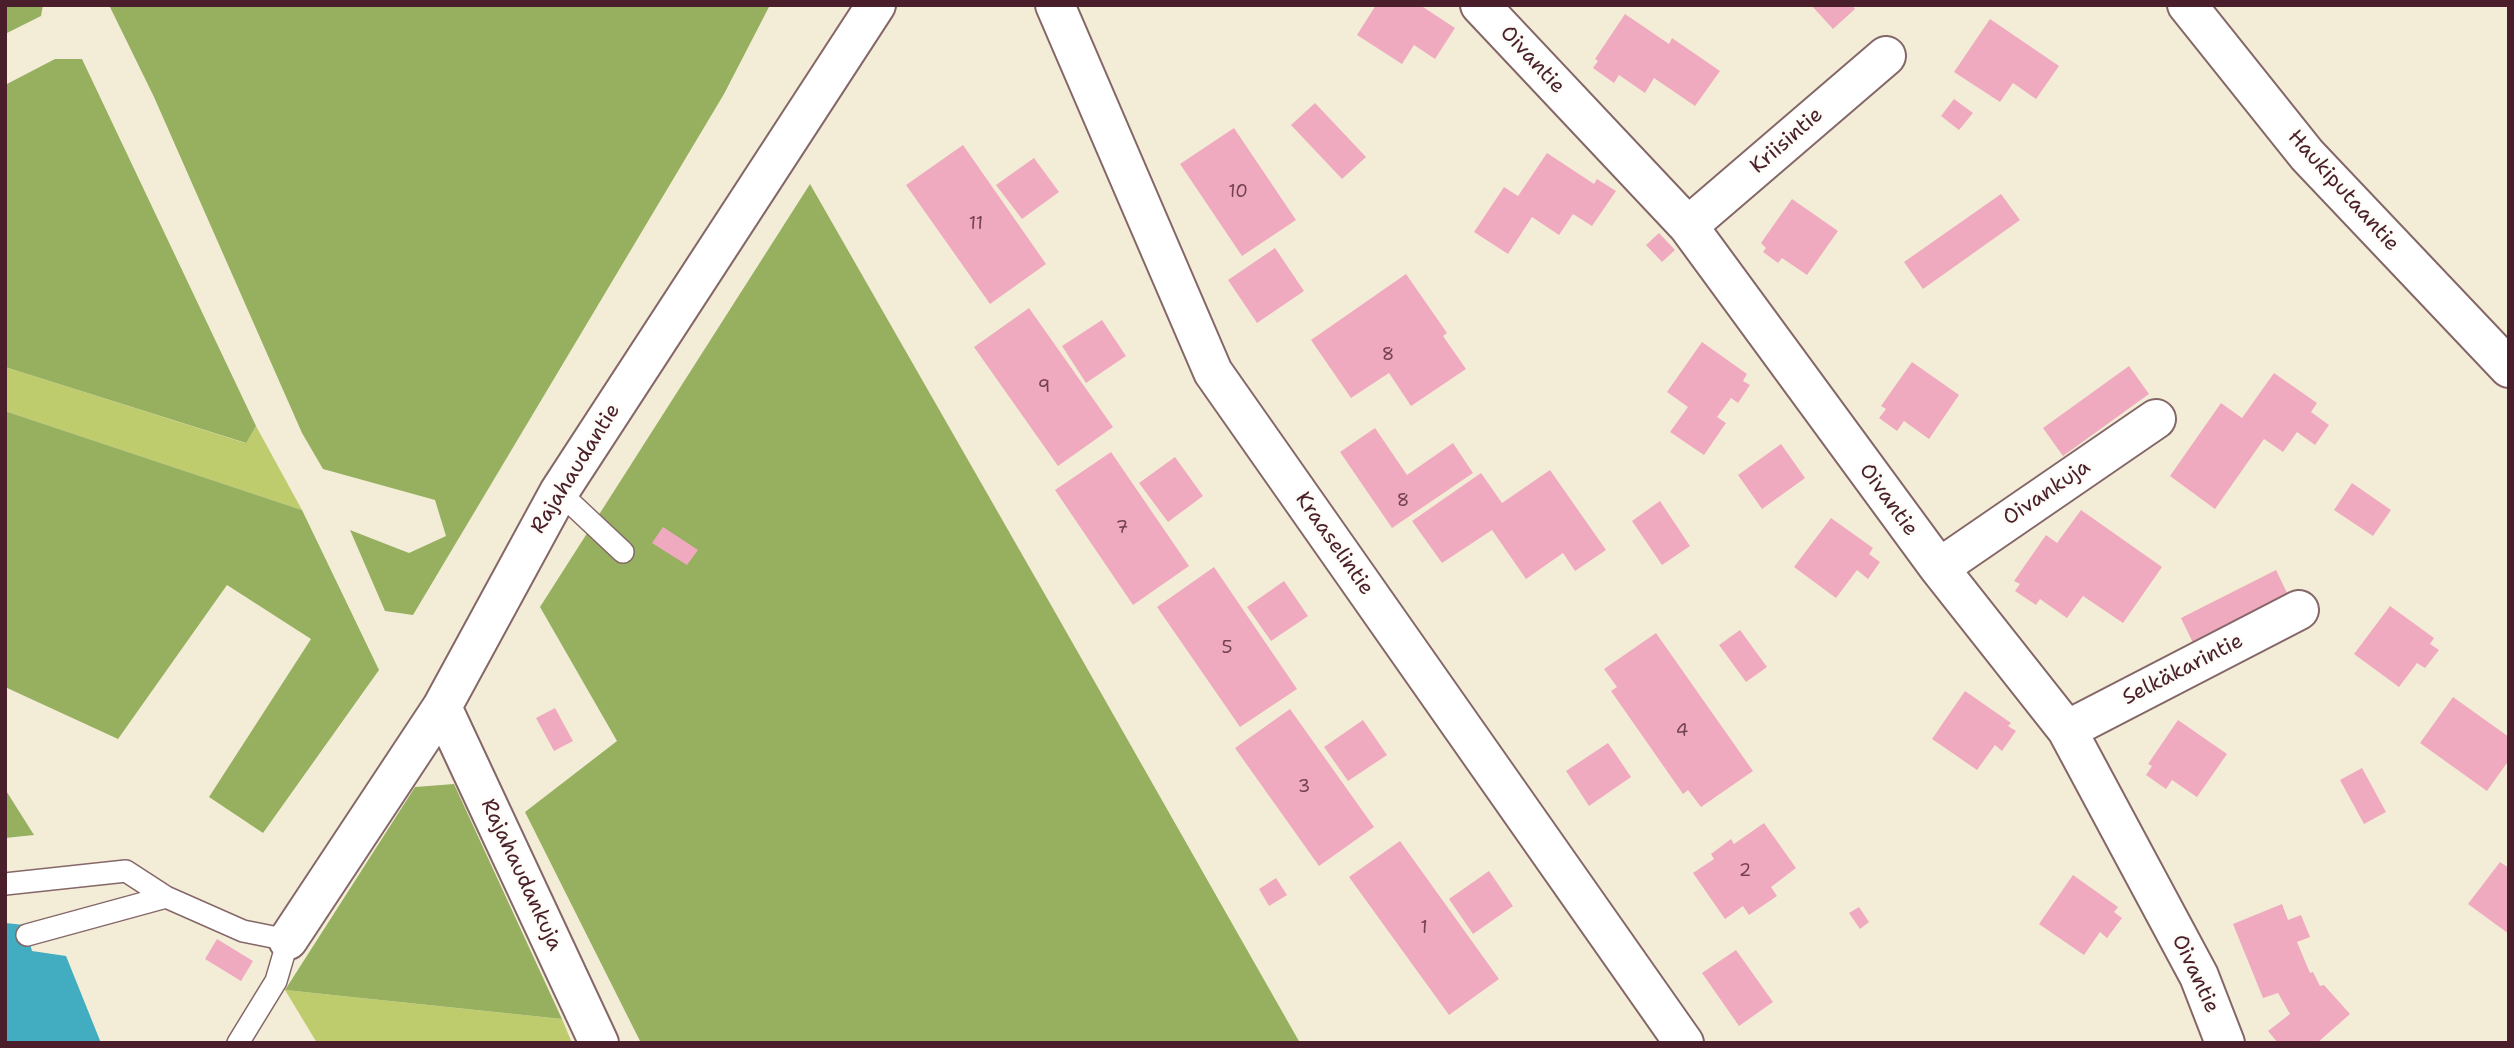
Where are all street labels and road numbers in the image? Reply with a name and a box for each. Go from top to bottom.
street label: Oivantie [1494,21,1570,99]
street label: Kriisintie [1746,103,1828,179]
street label: Haukiputaantie [2282,125,2404,257]
street label: Rajahaudantie [526,399,626,539]
street label: Oivankuja [1999,455,2095,531]
street label: Oivantie [1853,459,1923,541]
street label: Kraaselintie [1289,488,1379,600]
street label: Selkäkarintie [2119,629,2247,711]
street label: Rajahaudankuja [475,795,567,955]
street label: Oivantie [2166,931,2224,1017]

